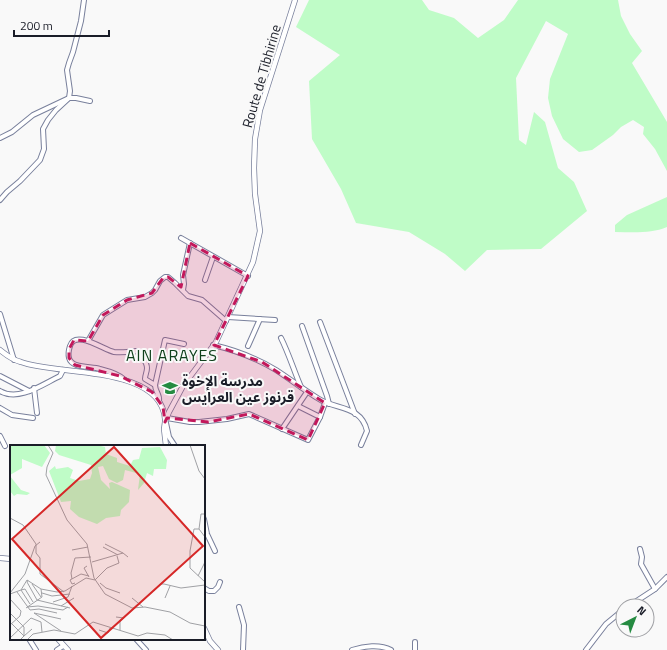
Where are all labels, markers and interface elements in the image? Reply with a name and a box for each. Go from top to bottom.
scale bar [14,12,109,38]
text: 200 m [20,16,53,35]
street label: Route de Tibhirine [236,22,286,130]
district label: AIN ARAYES [126,343,218,367]
place label: مدرسة الإخوة قرنوز عين العرايس [182,370,294,407]
school or university icon: مدرسة الإخوة قرنوز عين العرايس [161,379,179,397]
inset map [10,445,205,640]
north arrow [615,598,655,638]
text: N [634,602,650,619]

